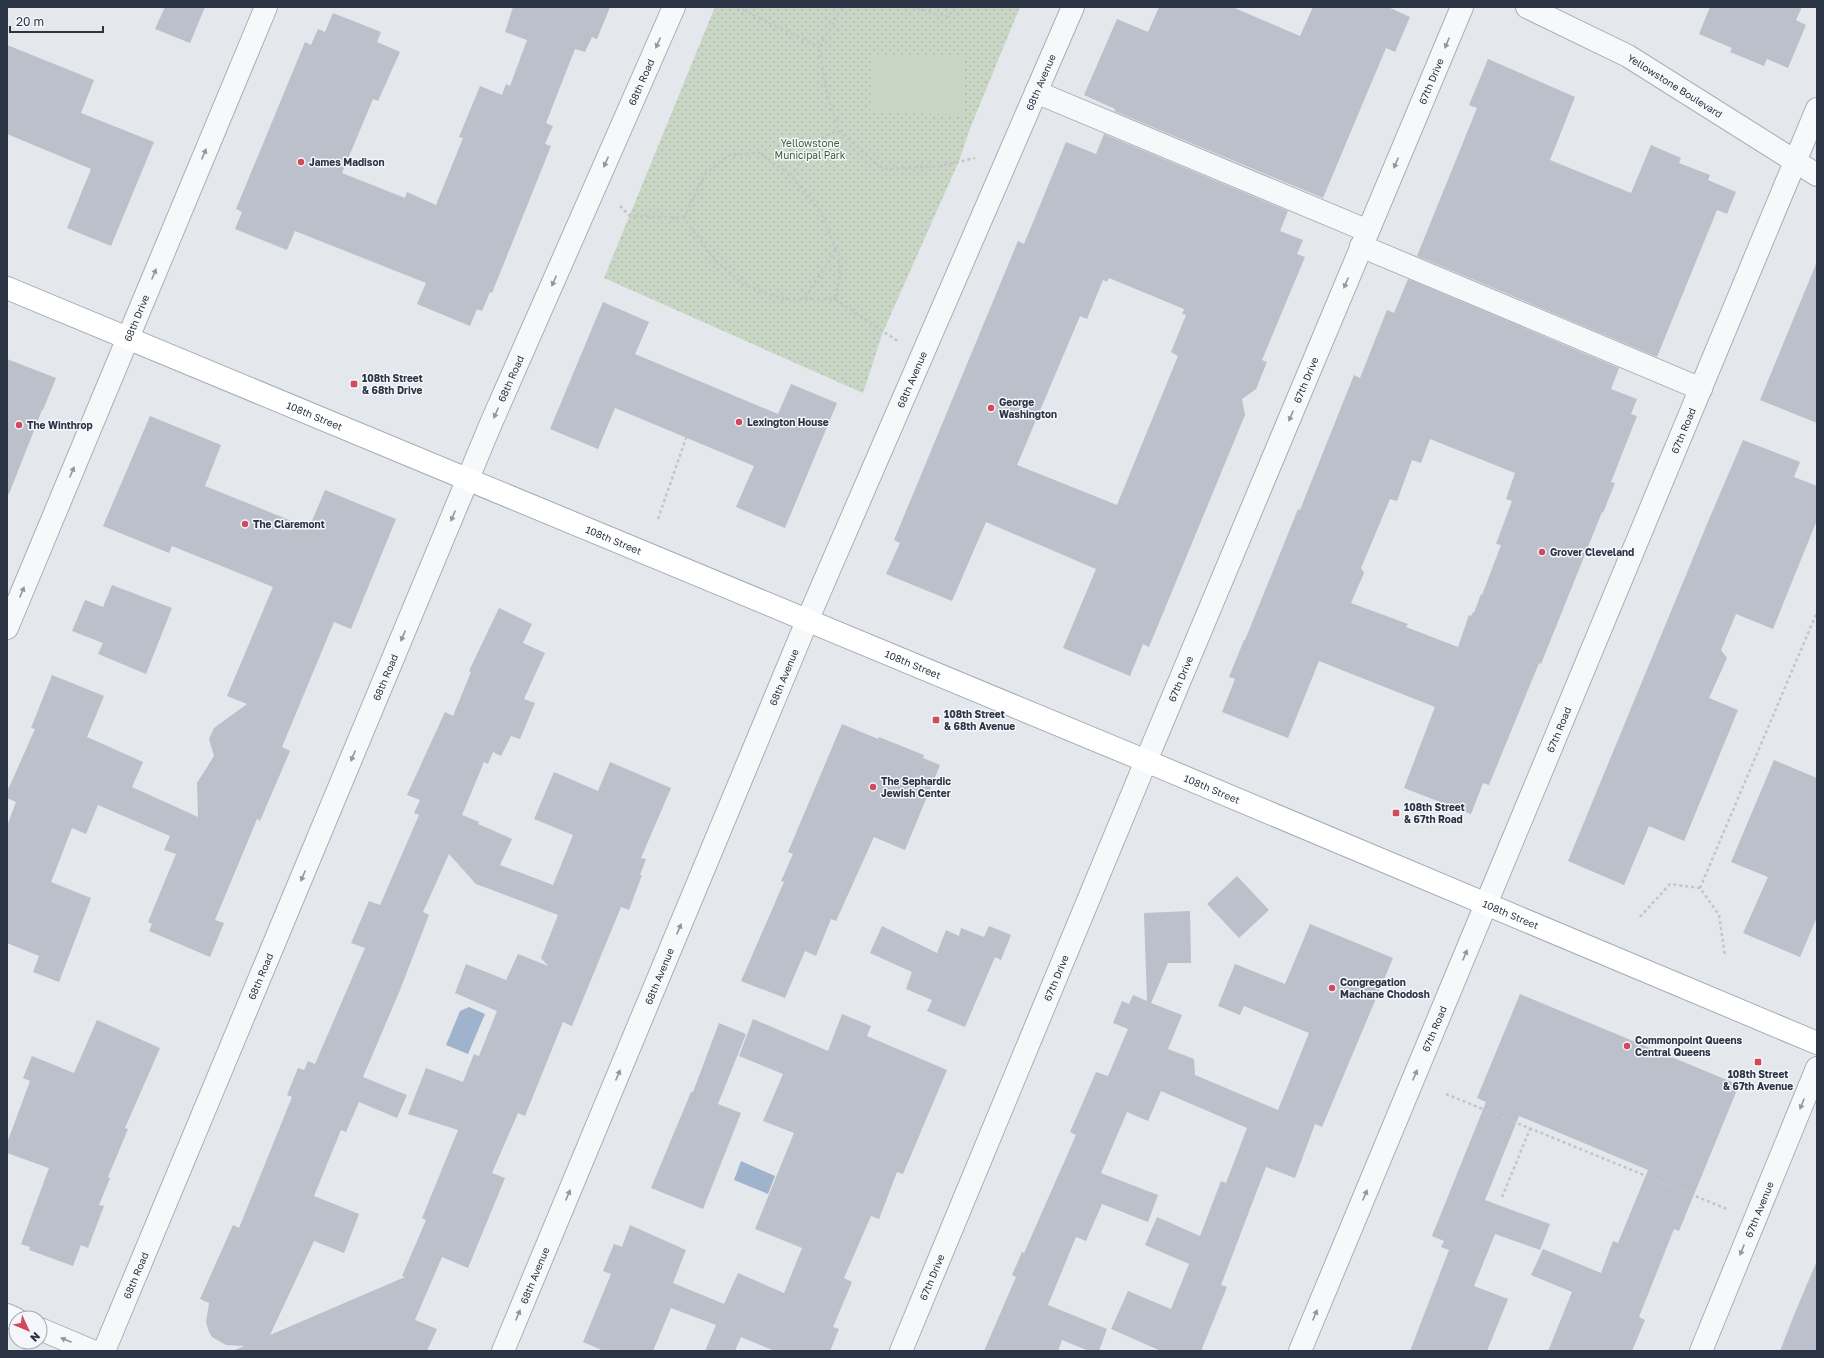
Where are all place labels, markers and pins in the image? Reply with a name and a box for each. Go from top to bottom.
place label: James Madison [309,156,385,168]
marker: James Madison [296,157,306,167]
place label: 108th Street & 68th Drive [362,372,423,396]
marker: 108th Street & 68th Drive [349,379,359,389]
place label: George Washington [999,396,1057,420]
marker: George Washington [986,403,996,413]
place label: Lexington House [747,416,829,428]
marker: Lexington House [734,417,744,427]
place label: The Winthrop [27,419,93,431]
marker: The Winthrop [14,420,24,430]
place label: The Claremont [253,518,325,530]
marker: The Claremont [240,519,250,529]
place label: Grover Cleveland [1550,546,1634,558]
marker: Grover Cleveland [1537,547,1547,557]
place label: 108th Street & 68th Avenue [944,708,1015,732]
marker: 108th Street & 68th Avenue [931,715,941,725]
place label: The Sephardic Jewish Center [881,775,951,799]
marker: The Sephardic Jewish Center [868,782,878,792]
place label: 108th Street & 67th Road [1404,801,1465,825]
marker: 108th Street & 67th Road [1391,808,1401,818]
place label: Congregation Machane Chodosh [1340,976,1430,1000]
marker: Congregation Machane Chodosh [1327,983,1337,993]
place label: Commonpoint Queens Central Queens [1635,1034,1743,1058]
marker: Commonpoint Queens Central Queens [1622,1041,1632,1051]
marker: 108th Street & 67th Avenue [1753,1057,1763,1067]
place label: 108th Street & 67th Avenue [1723,1068,1793,1092]

